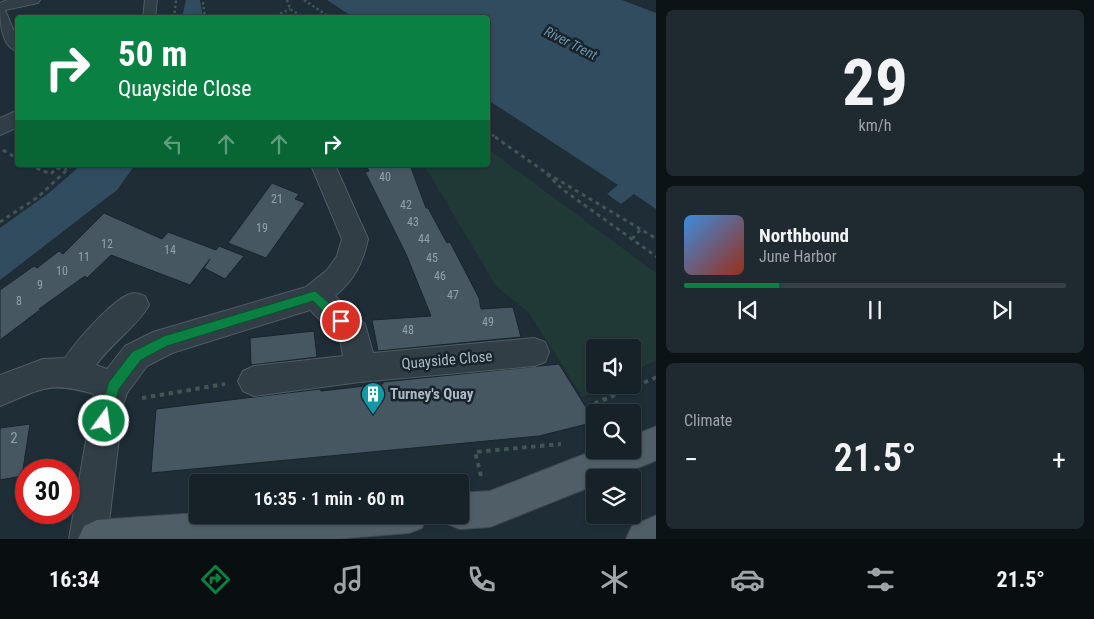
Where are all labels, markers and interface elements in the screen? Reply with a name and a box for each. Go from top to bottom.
water label: River Trent [542,23,601,64]
text: 50 m [118,34,187,75]
icon: right [35,35,100,100]
text: 29 [842,45,908,121]
text: Quayside Close [118,76,252,101]
text: km/h [859,116,891,135]
icon: left [159,130,187,158]
icon: ahead [212,130,240,158]
icon: ahead [265,130,293,158]
icon: right [318,130,346,158]
house number: 40 [379,170,391,184]
house number: 21 [271,192,283,206]
house number: 42 [400,198,412,212]
house number: 43 [407,215,419,229]
house number: 19 [256,221,268,235]
text: Northbound [759,224,849,247]
house number: 44 [418,232,430,246]
house number: 12 [101,237,113,251]
house number: 14 [164,243,176,257]
text: June Harbor [759,247,837,266]
house number: 11 [78,250,90,264]
house number: 45 [426,251,438,265]
house number: 10 [56,264,68,278]
house number: 46 [434,269,446,283]
house number: 9 [37,278,43,292]
house number: 47 [447,288,459,302]
house number: 8 [16,294,22,308]
icon: previous [734,296,762,324]
icon: pause [861,296,889,324]
icon: next [988,296,1016,324]
pin [320,300,362,342]
icon: arrive [327,307,355,335]
house number: 49 [482,315,494,329]
house number: 48 [402,323,414,337]
map controls [586,339,641,524]
button: sound [586,339,641,394]
street label: Quayside Close [401,347,493,373]
building icon: Turney's Quay [360,381,386,415]
place label: Turney's Quay [390,385,474,403]
position arrow [77,394,129,446]
button: search [586,404,641,459]
text: Climate [684,411,732,430]
house number: 2 [10,429,18,447]
text: 21.5° [834,436,916,480]
text: − [684,443,698,476]
text: + [1052,443,1066,476]
speed limit sign: 30 [15,459,80,524]
button: layers [586,469,641,524]
text: 16:35 · 1 min · 60 m [254,487,404,510]
icon: directions [198,562,233,597]
icon: music [331,562,366,597]
icon: phone [464,562,499,597]
icon: climate [597,562,632,597]
icon: car [730,562,765,597]
icon: filters [863,562,898,597]
text: 16:34 [49,567,100,592]
text: 21.5° [997,567,1045,592]

